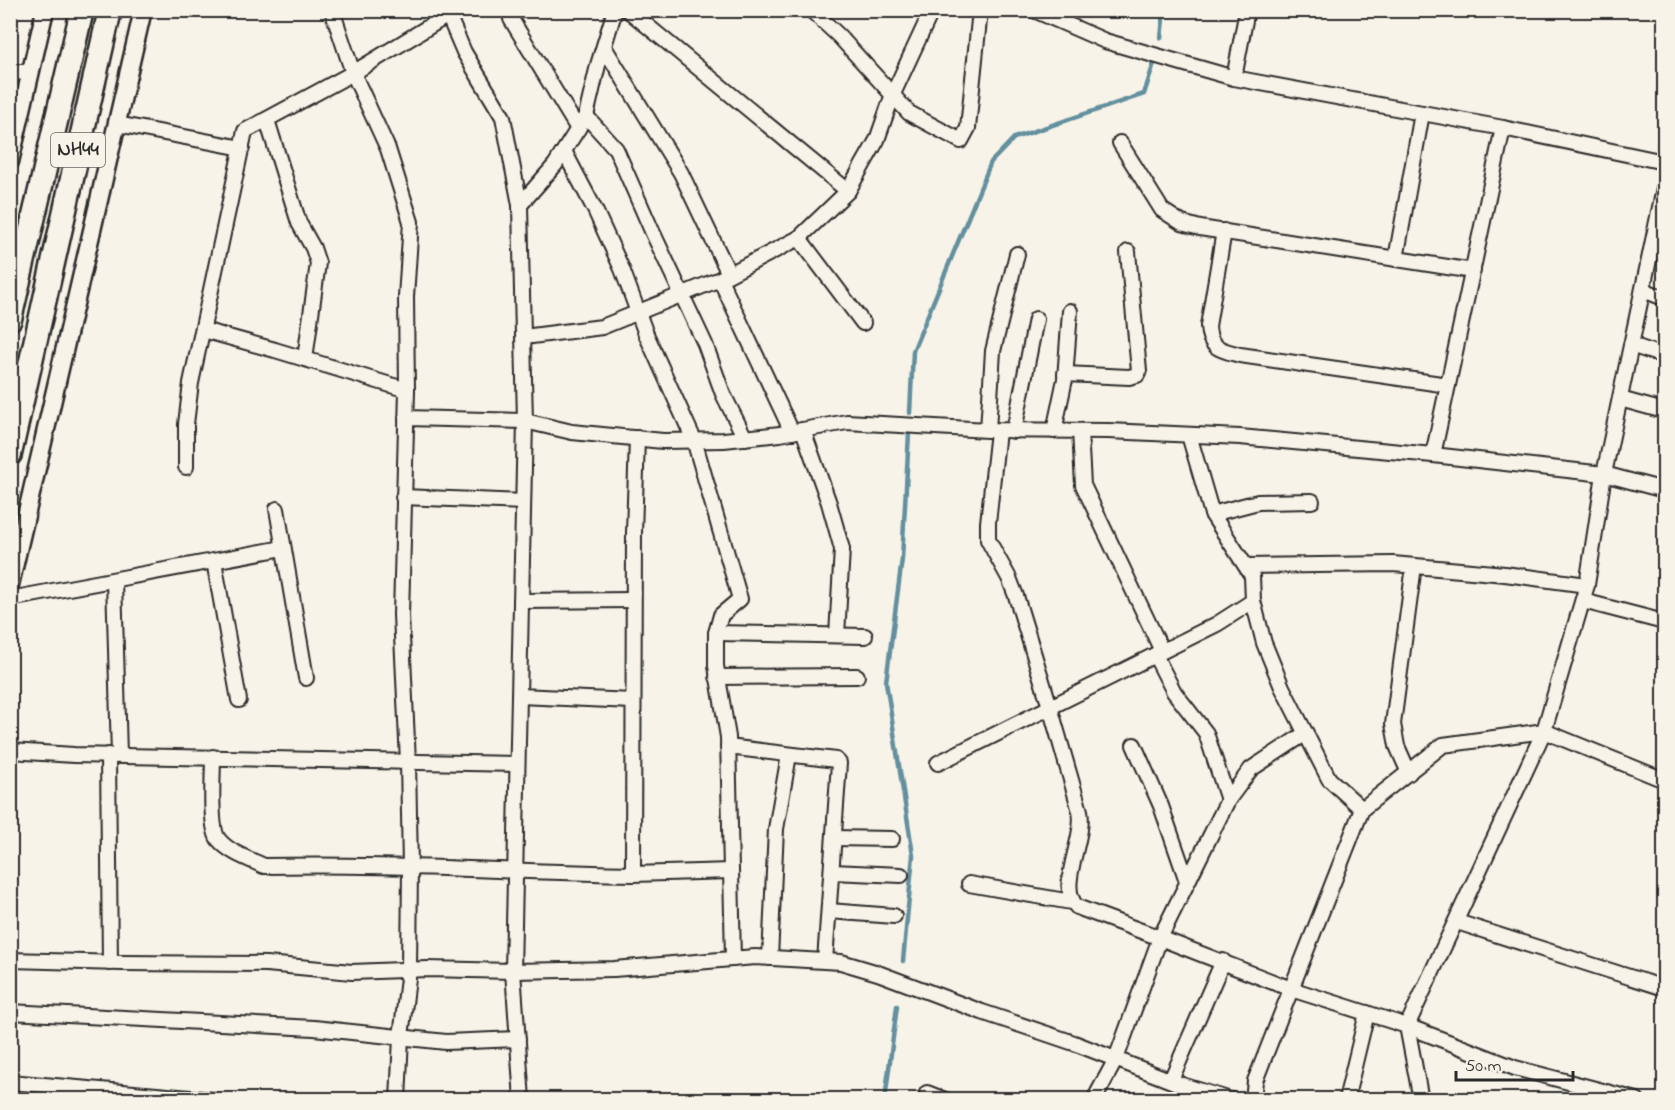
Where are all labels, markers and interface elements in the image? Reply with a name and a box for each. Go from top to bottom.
road number: NH44 [51,133,105,167]
scale bar [1456,1044,1573,1082]
text: 50 m [1465,1054,1502,1080]

